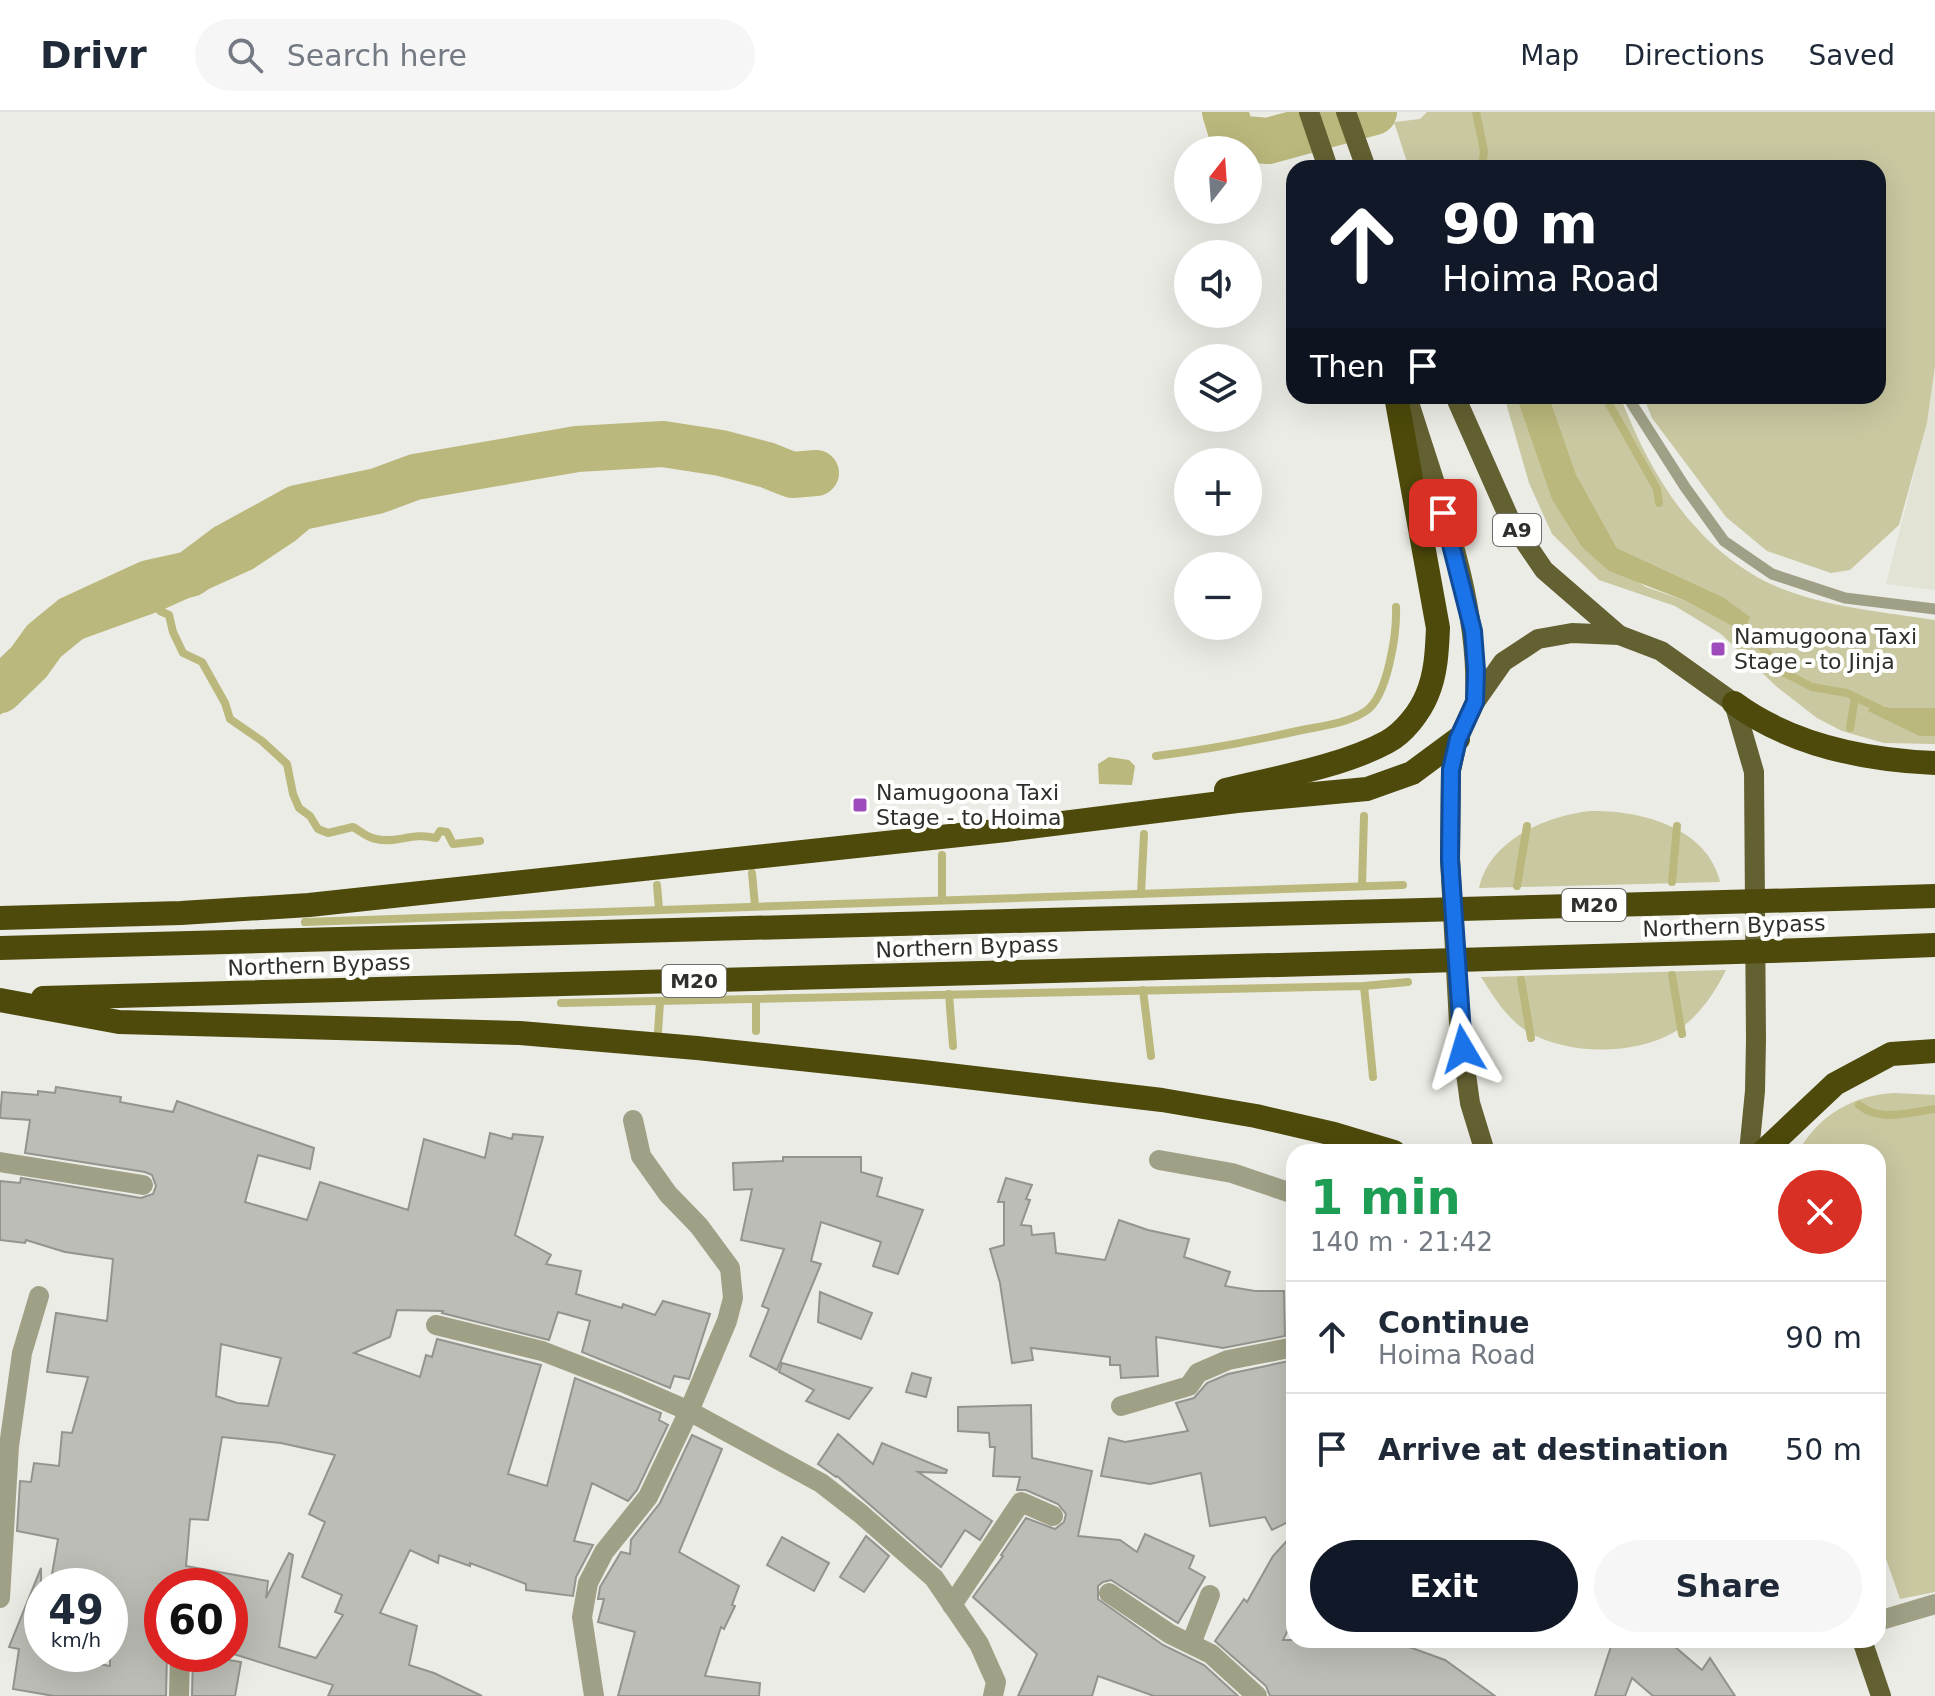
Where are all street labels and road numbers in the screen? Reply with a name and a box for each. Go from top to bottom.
road number: A9 [1493,514,1541,546]
road number: M20 [1562,889,1626,921]
street label: Northern Bypass [1642,910,1826,942]
street label: Northern Bypass [875,931,1059,963]
street label: Northern Bypass [227,949,411,981]
road number: M20 [662,965,726,997]

